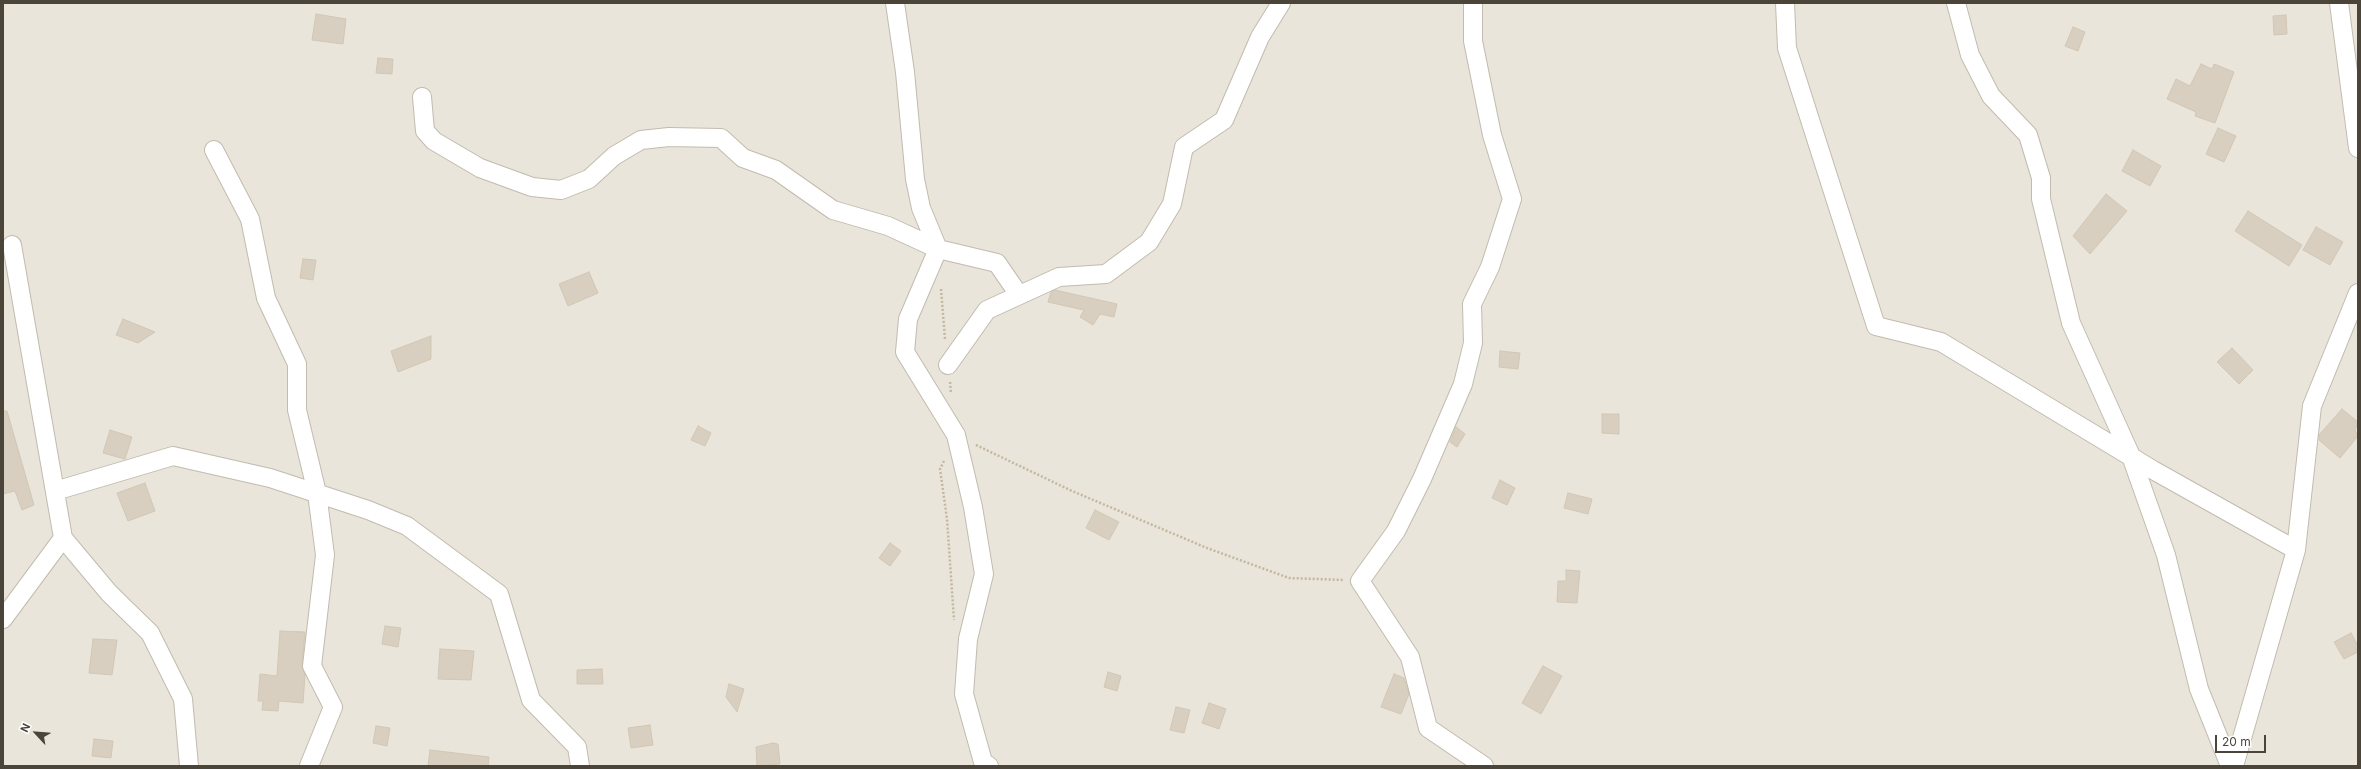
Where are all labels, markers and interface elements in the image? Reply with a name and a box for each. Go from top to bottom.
north arrow [16,713,56,753]
text: N [17,721,33,735]
scale bar [2217,727,2268,753]
text: 20 m [2222,734,2251,749]

